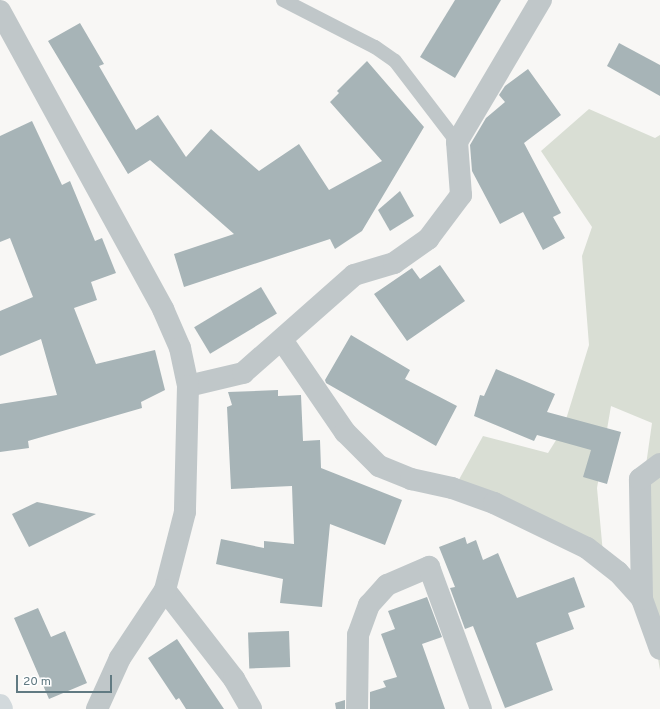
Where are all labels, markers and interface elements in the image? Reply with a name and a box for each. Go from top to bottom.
scale bar [18,667,114,693]
text: 20 m [23,674,51,690]

